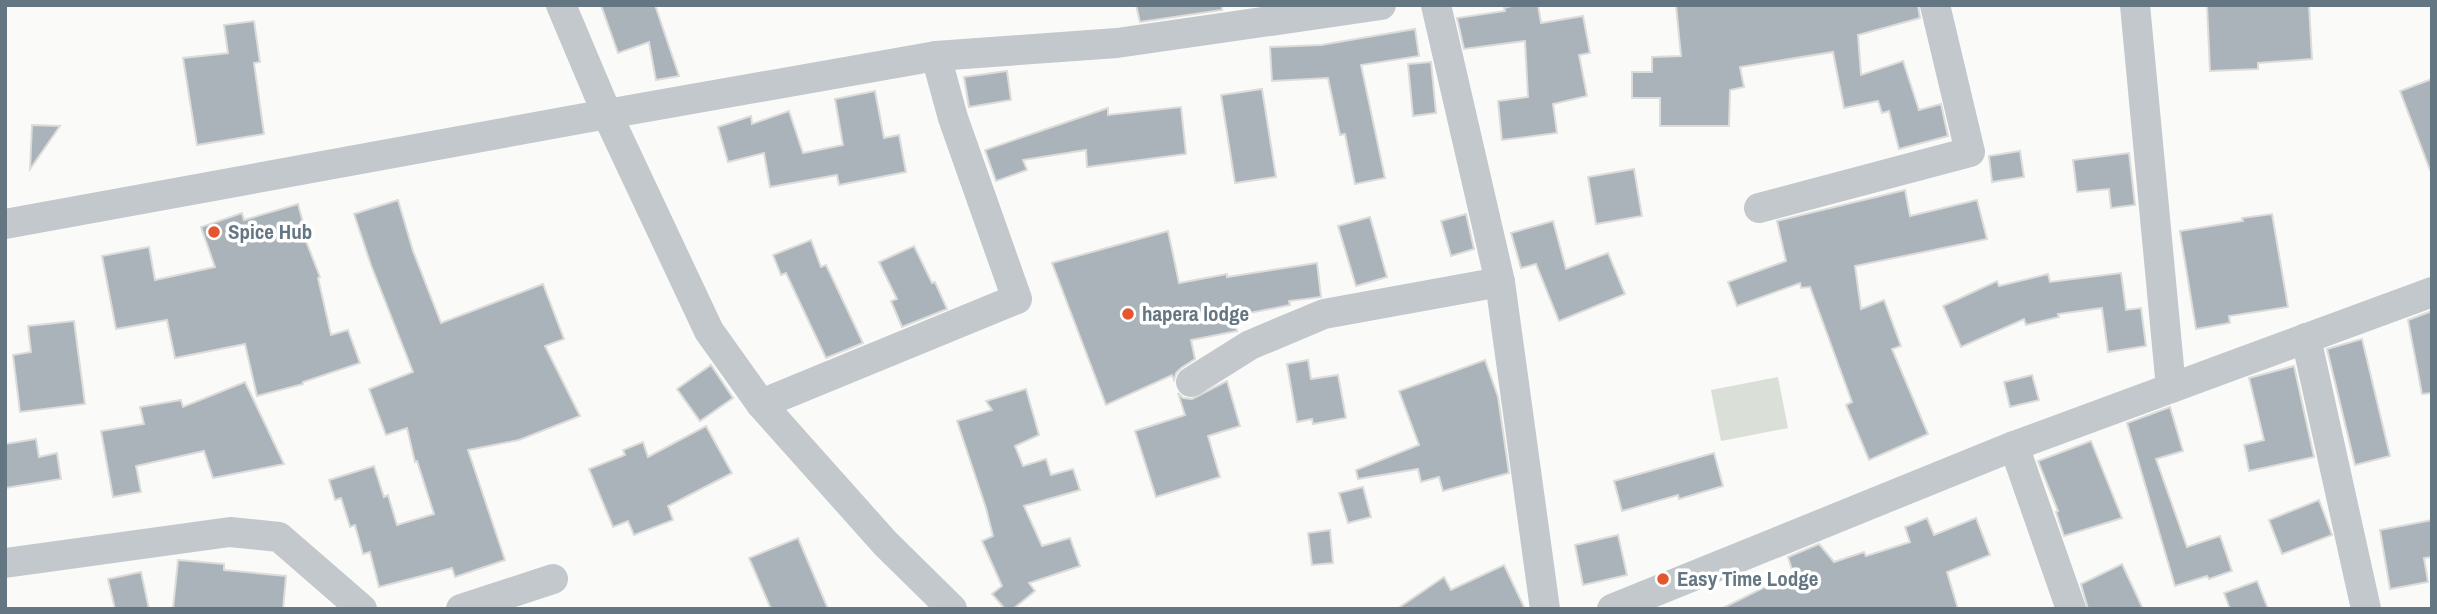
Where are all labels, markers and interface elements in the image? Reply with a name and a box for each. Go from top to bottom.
place label: Spice Hub [228,217,312,246]
marker: Spice Hub [206,224,222,240]
place label: hapera lodge [1142,299,1249,328]
marker: hapera lodge [1120,306,1136,322]
place label: Easy Time Lodge [1677,564,1818,593]
marker: Easy Time Lodge [1655,571,1671,587]

